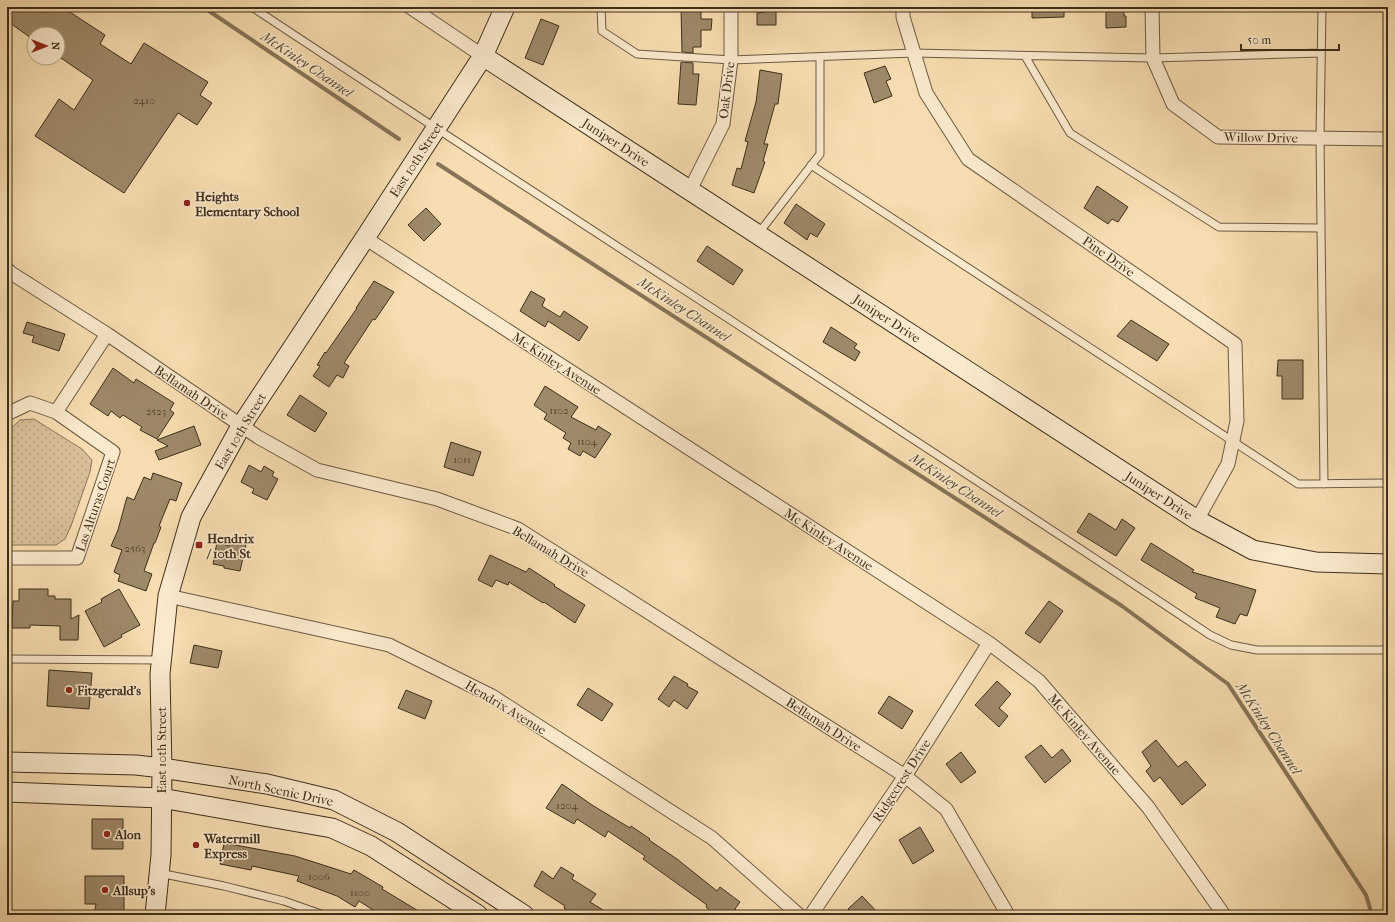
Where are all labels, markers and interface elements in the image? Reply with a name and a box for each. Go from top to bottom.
north arrow [26,26,66,66]
scale bar [1241,26,1339,52]
water label: McKinley Channel [257,27,357,102]
text: 50 m [1247,33,1271,47]
text: N [49,42,62,51]
street label: Oak Drive [716,60,738,120]
house number: 2410 [133,94,155,107]
street label: Juniper Drive [579,115,653,170]
street label: East 10th Street [386,118,447,200]
street label: Willow Drive [1223,129,1299,146]
place label: Heights Elementary School [195,189,300,220]
marker: Heights Elementary School [182,198,192,208]
street label: Pine Drive [1080,233,1138,280]
water label: McKinley Channel [634,273,734,346]
street label: Juniper Drive [850,291,924,346]
street label: Mc Kinley Avenue [510,329,604,398]
street label: Bellamah Drive [152,362,232,423]
street label: East 10th Street [212,390,269,472]
house number: 1102 [549,404,569,417]
house number: 2523 [146,405,166,418]
house number: 1104 [577,435,598,448]
water label: McKinley Channel [906,449,1006,522]
house number: 1011 [453,453,471,466]
street label: Las Alturas Court [73,456,119,554]
street label: Juniper Drive [1122,468,1196,523]
street label: Mc Kinley Avenue [782,505,876,574]
street label: Bellamah Drive [510,523,592,580]
place label: Hendrix / 10th St [206,531,254,561]
marker: Hendrix / 10th St [194,540,204,550]
house number: 2563 [125,542,145,555]
street label: Hendrix Avenue [462,677,550,738]
water label: McKinley Channel [1232,678,1306,779]
place label: Fitzgerald's [76,683,141,699]
marker: Fitzgerald's [64,685,74,695]
street label: Mc Kinley Avenue [1045,691,1124,778]
street label: Bellamah Drive [783,695,865,755]
street label: East 10th Street [154,706,169,793]
street label: Ridgecrest Drive [869,736,934,824]
street label: North Scenic Drive [227,772,335,809]
house number: 1204 [556,799,579,812]
place label: Alon [114,827,141,842]
marker: Alon [102,829,112,839]
place label: Watermill Express [203,831,261,862]
marker: Watermill Express [191,840,201,850]
house number: 1006 [308,870,330,883]
place label: Allsup's [112,883,156,899]
marker: Allsup's [100,885,110,895]
house number: 1100 [350,886,370,899]

